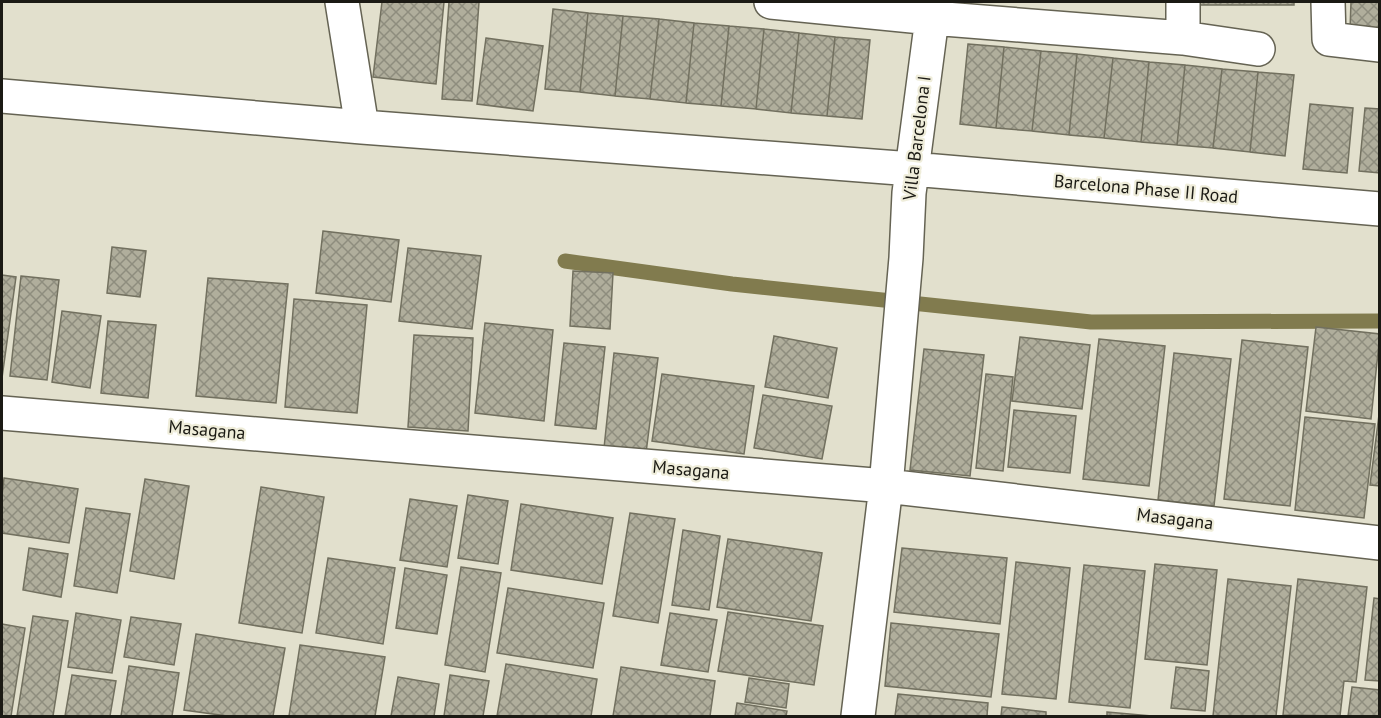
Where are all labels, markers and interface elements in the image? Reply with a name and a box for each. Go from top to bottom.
street label: Villa Barcelona I [897,74,936,203]
street label: Barcelona Phase II Road [1053,169,1239,208]
street label: Masagana [168,415,246,444]
street label: Masagana [652,455,730,484]
street label: Masagana [1135,502,1215,535]

